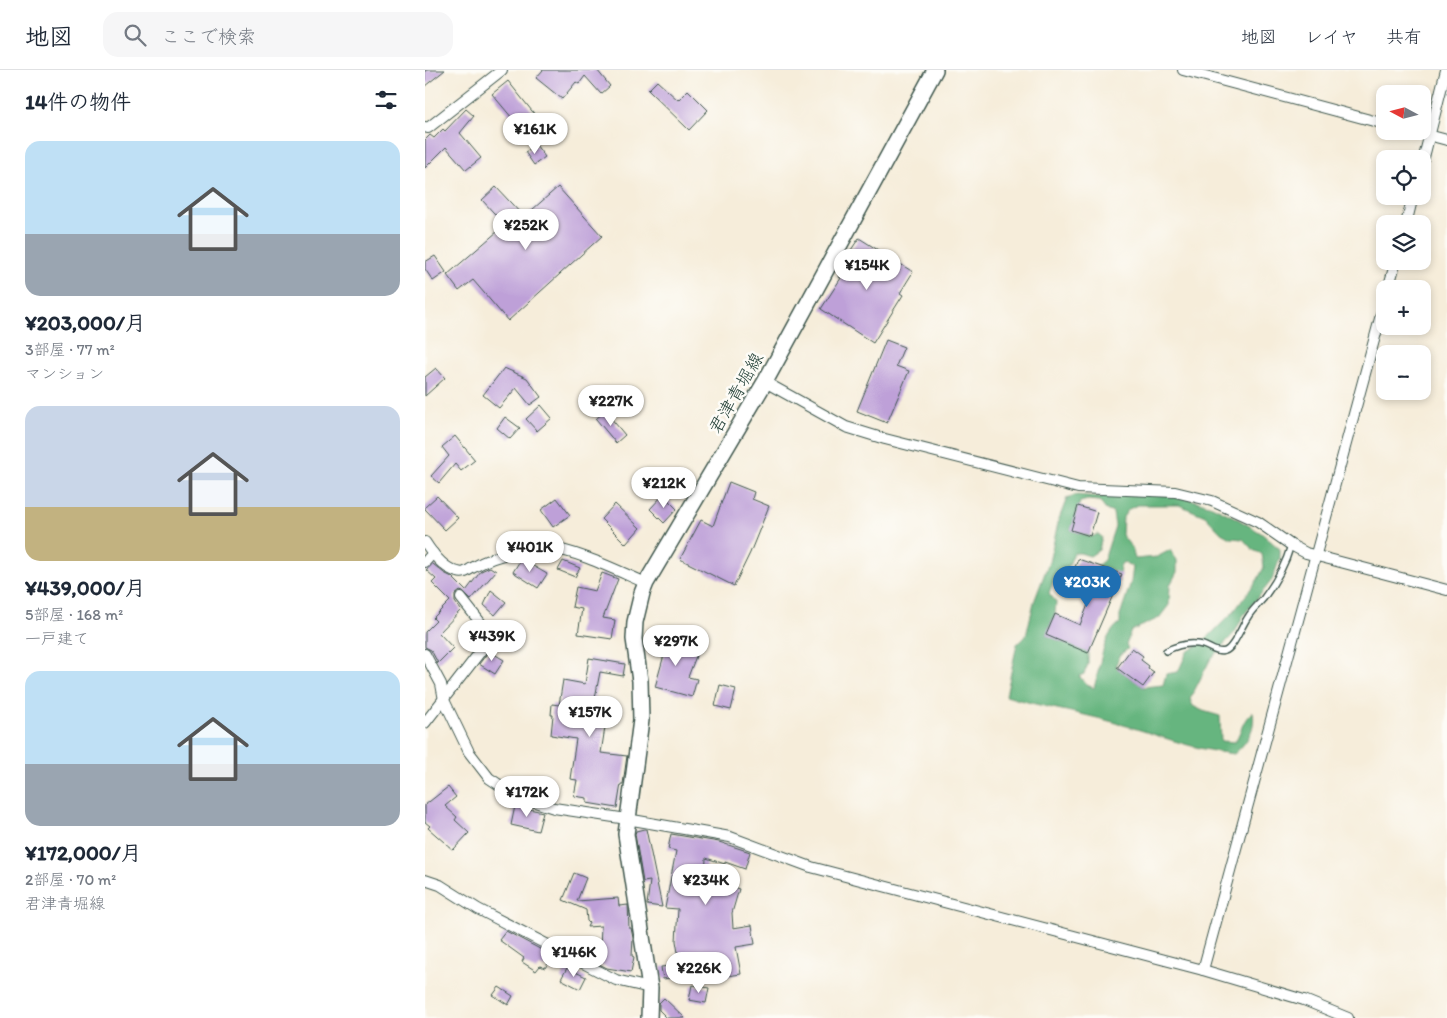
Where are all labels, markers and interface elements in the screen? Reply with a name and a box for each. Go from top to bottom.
search box [103,12,453,57]
icon: search [121,21,149,49]
text: 地図 [25,22,73,51]
text: ここで検索 [161,25,256,48]
text: 地図 [1241,26,1277,48]
text: レイヤ [1305,26,1358,48]
text: 共有 [1386,26,1422,48]
north arrow [1376,85,1431,140]
map controls [1376,85,1431,400]
icon: filters [372,86,400,114]
text: 14件の物件 [25,89,131,114]
pin: ¥161K [500,112,570,155]
text: ¥161K [514,119,556,138]
button: locate [1376,150,1431,205]
icon: home [168,174,258,264]
pin: ¥252K [491,208,561,251]
text: ¥252K [504,215,548,234]
button: layers [1376,215,1431,270]
pin: ¥154K [832,248,902,291]
text: ¥154K [845,255,889,274]
button: + [1376,280,1431,335]
text: ¥203,000/月 [25,310,146,335]
text: 3部屋 · 77 m² [25,340,115,359]
button: − [1376,345,1431,400]
street label: 君津青堀線 [704,349,768,437]
text: マンション [25,364,104,383]
pin: ¥227K [576,384,646,427]
text: ¥227K [589,391,633,410]
icon: home [168,439,258,529]
pin: ¥212K [629,466,699,509]
text: ¥212K [642,473,686,492]
pin: ¥401K [495,530,565,573]
text: ¥401K [507,537,553,556]
pin: ¥203K [1052,566,1122,608]
text: ¥203K [1064,572,1110,591]
text: ¥439,000/月 [25,575,145,600]
text: 5部屋 · 168 m² [25,605,123,624]
pin: ¥439K [457,620,527,662]
pin: ¥297K [641,624,711,667]
text: ¥439K [469,626,515,645]
text: 一戸建て [25,629,89,648]
text: ¥297K [654,631,698,650]
pin: ¥157K [555,696,625,738]
text: ¥157K [569,702,611,721]
icon: home [168,704,258,794]
pin: ¥172K [492,776,562,818]
text: ¥172K [506,782,548,801]
text: ¥172,000/月 [25,840,142,865]
pin: ¥234K [671,864,741,906]
text: 2部屋 · 70 m² [25,870,116,889]
text: ¥234K [683,870,729,889]
text: 君津青堀線 [25,894,105,913]
pin: ¥146K [539,936,609,978]
text: ¥146K [552,942,596,961]
pin: ¥226K [664,952,734,994]
text: ¥226K [677,958,721,977]

